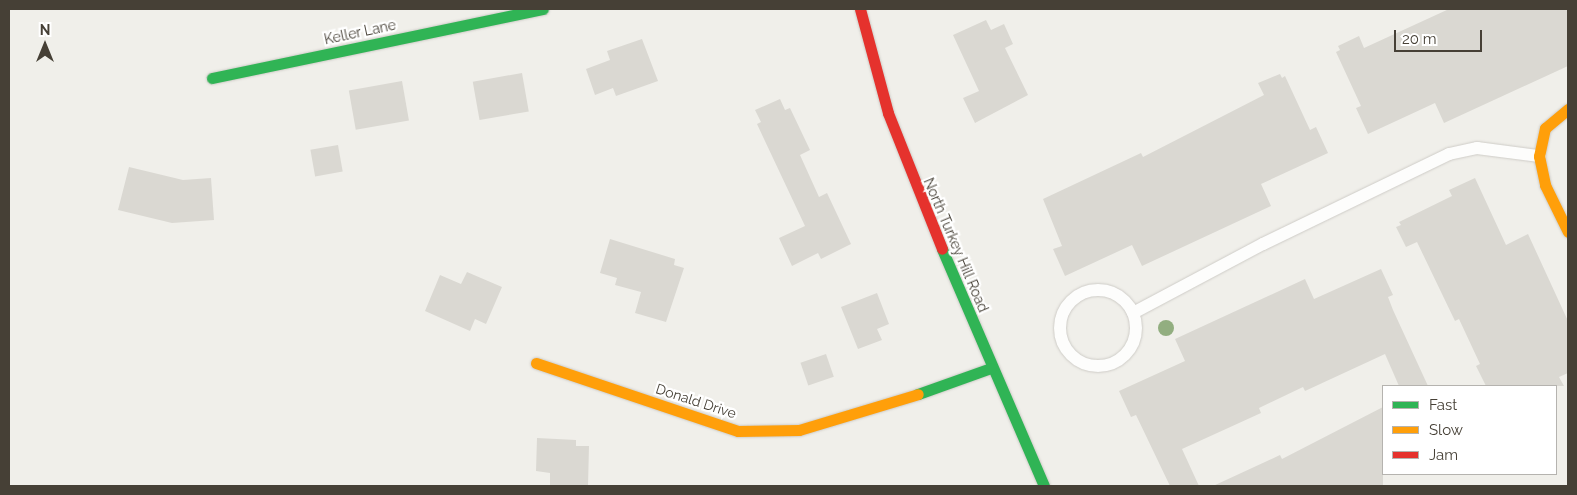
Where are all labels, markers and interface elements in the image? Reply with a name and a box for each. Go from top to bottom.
street label: Keller Lane [322,16,398,48]
north arrow [20,20,70,70]
scale bar [1397,20,1484,52]
text: N [40,22,50,38]
text: 20 m [1402,30,1437,48]
street label: North Turkey Hill Road [920,175,992,315]
street label: Donald Drive [654,380,738,422]
legend [1382,385,1557,475]
text: Fast [1429,396,1457,414]
text: Slow [1429,421,1463,439]
text: Jam [1429,446,1458,464]

